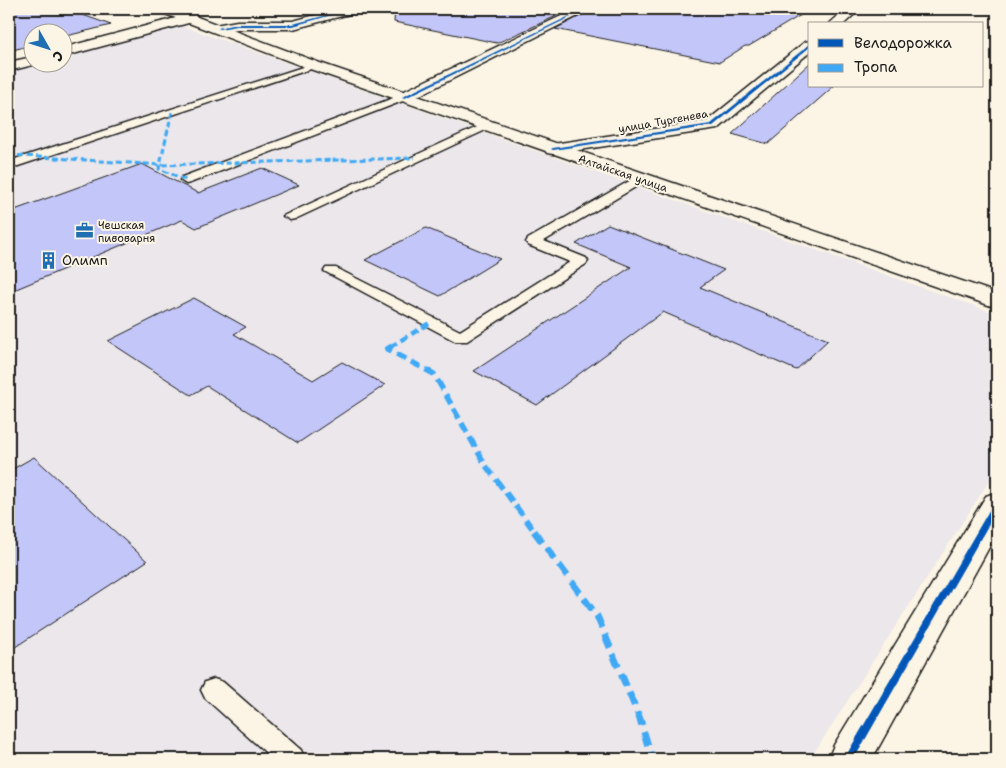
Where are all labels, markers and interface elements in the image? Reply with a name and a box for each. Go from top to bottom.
north arrow [22,22,72,72]
legend [808,22,984,88]
text: Велодорожка [854,33,953,53]
text: С [48,47,68,65]
text: Тропа [854,57,898,77]
street label: улица Тургенева [617,106,709,137]
street label: Алтайская улица [576,151,670,196]
place label: Чешская пивоварня [98,218,155,246]
office icon: Чешская пивоварня [74,221,94,241]
building icon: Олимп [38,250,58,270]
place label: Олимп [62,251,108,269]

